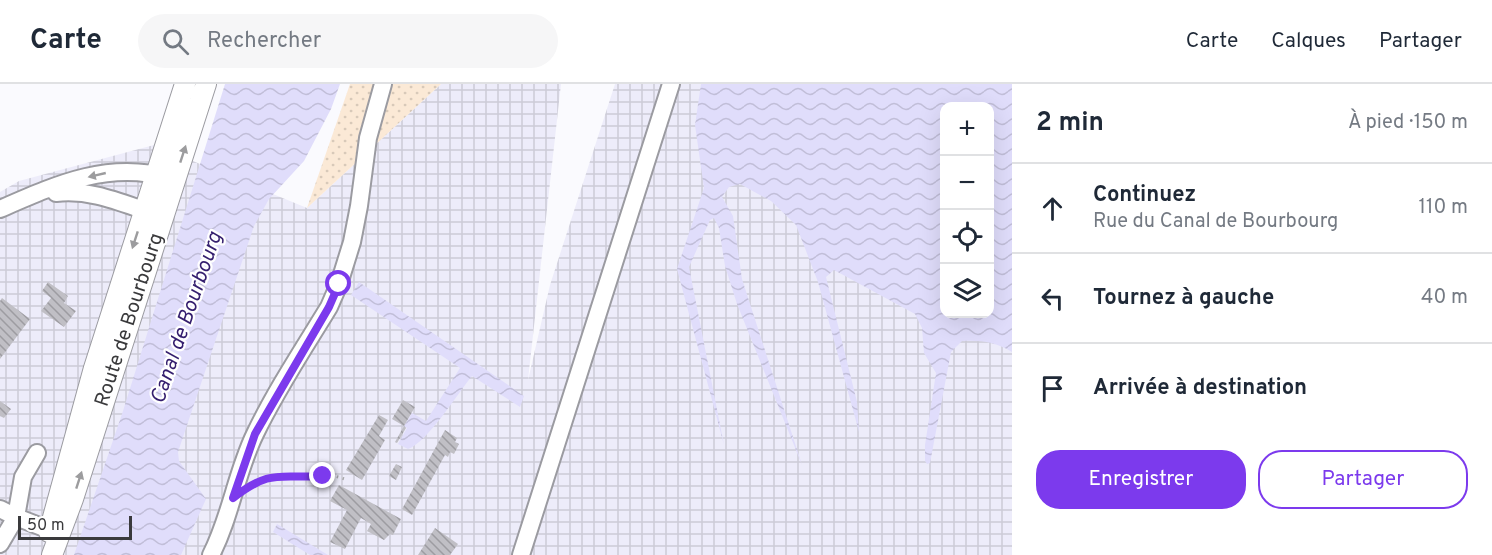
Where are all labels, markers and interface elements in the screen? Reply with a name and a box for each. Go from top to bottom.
search box [138,14,558,68]
text: Carte [30,23,102,59]
icon: search [159,25,192,58]
text: Rechercher [207,28,321,55]
text: Carte [1186,28,1238,55]
text: Calques [1271,28,1346,55]
text: Partager [1379,28,1462,55]
map controls [940,102,994,318]
button: + [940,102,994,156]
text: 2 min [1036,107,1104,140]
text: À pied · 150 m [1348,110,1468,136]
one-way arrow [179,145,189,163]
button: − [940,156,994,210]
one-way arrow [88,171,107,180]
text: Continuez [1093,182,1196,209]
icon: ahead [1036,192,1069,225]
text: 110 m [1419,195,1468,221]
text: Rue du Canal de Bourbourg [1093,209,1338,235]
button: locate [940,210,994,264]
water label: Canal de Bourbourg [145,228,229,408]
street label: Route de Bourbourg [90,230,170,410]
one-way arrow [129,231,139,249]
button: layers [940,264,994,318]
route start [325,270,351,296]
icon: left [1036,282,1069,315]
text: Tournez à gauche [1093,285,1274,312]
text: 40 m [1421,285,1468,311]
icon: arrive [1036,372,1069,405]
text: Arrivée à destination [1093,375,1307,402]
button: Enregistrer [1036,450,1246,509]
button: Partager [1258,450,1468,509]
route end [309,462,335,488]
one-way arrow [75,471,84,489]
scale bar [18,513,132,540]
text: 50 m [27,516,65,536]

